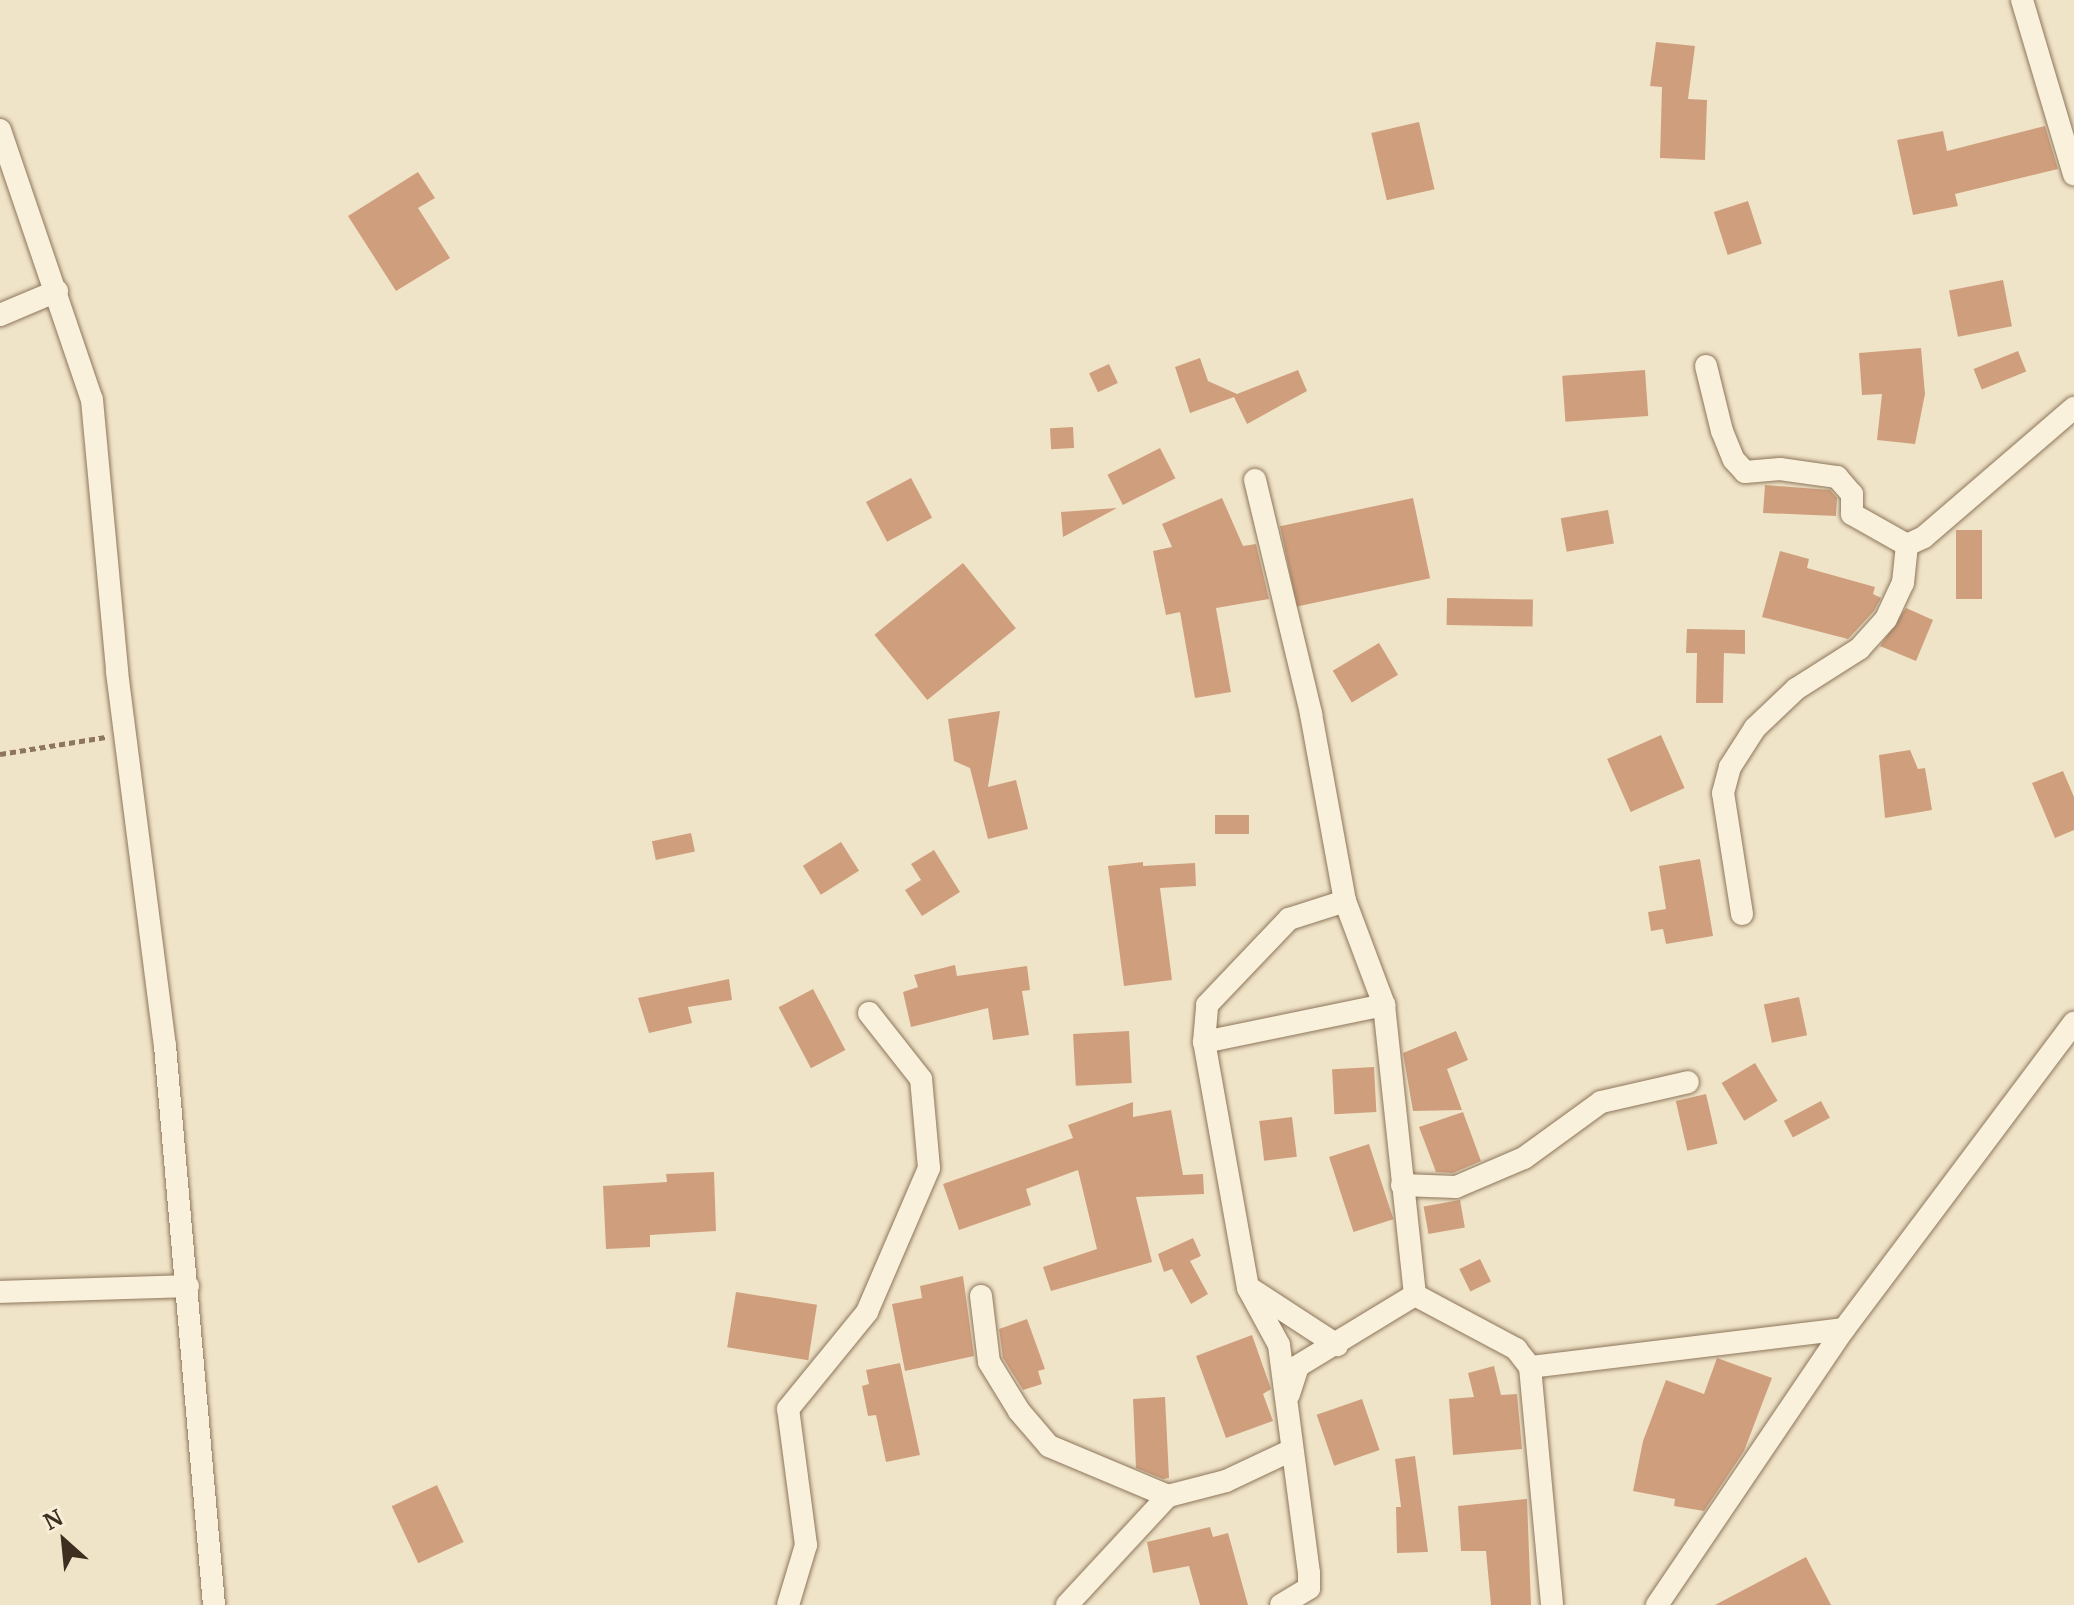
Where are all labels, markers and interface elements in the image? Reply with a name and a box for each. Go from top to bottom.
north arrow [24,1501,104,1581]
text: N [39,1503,67,1536]

